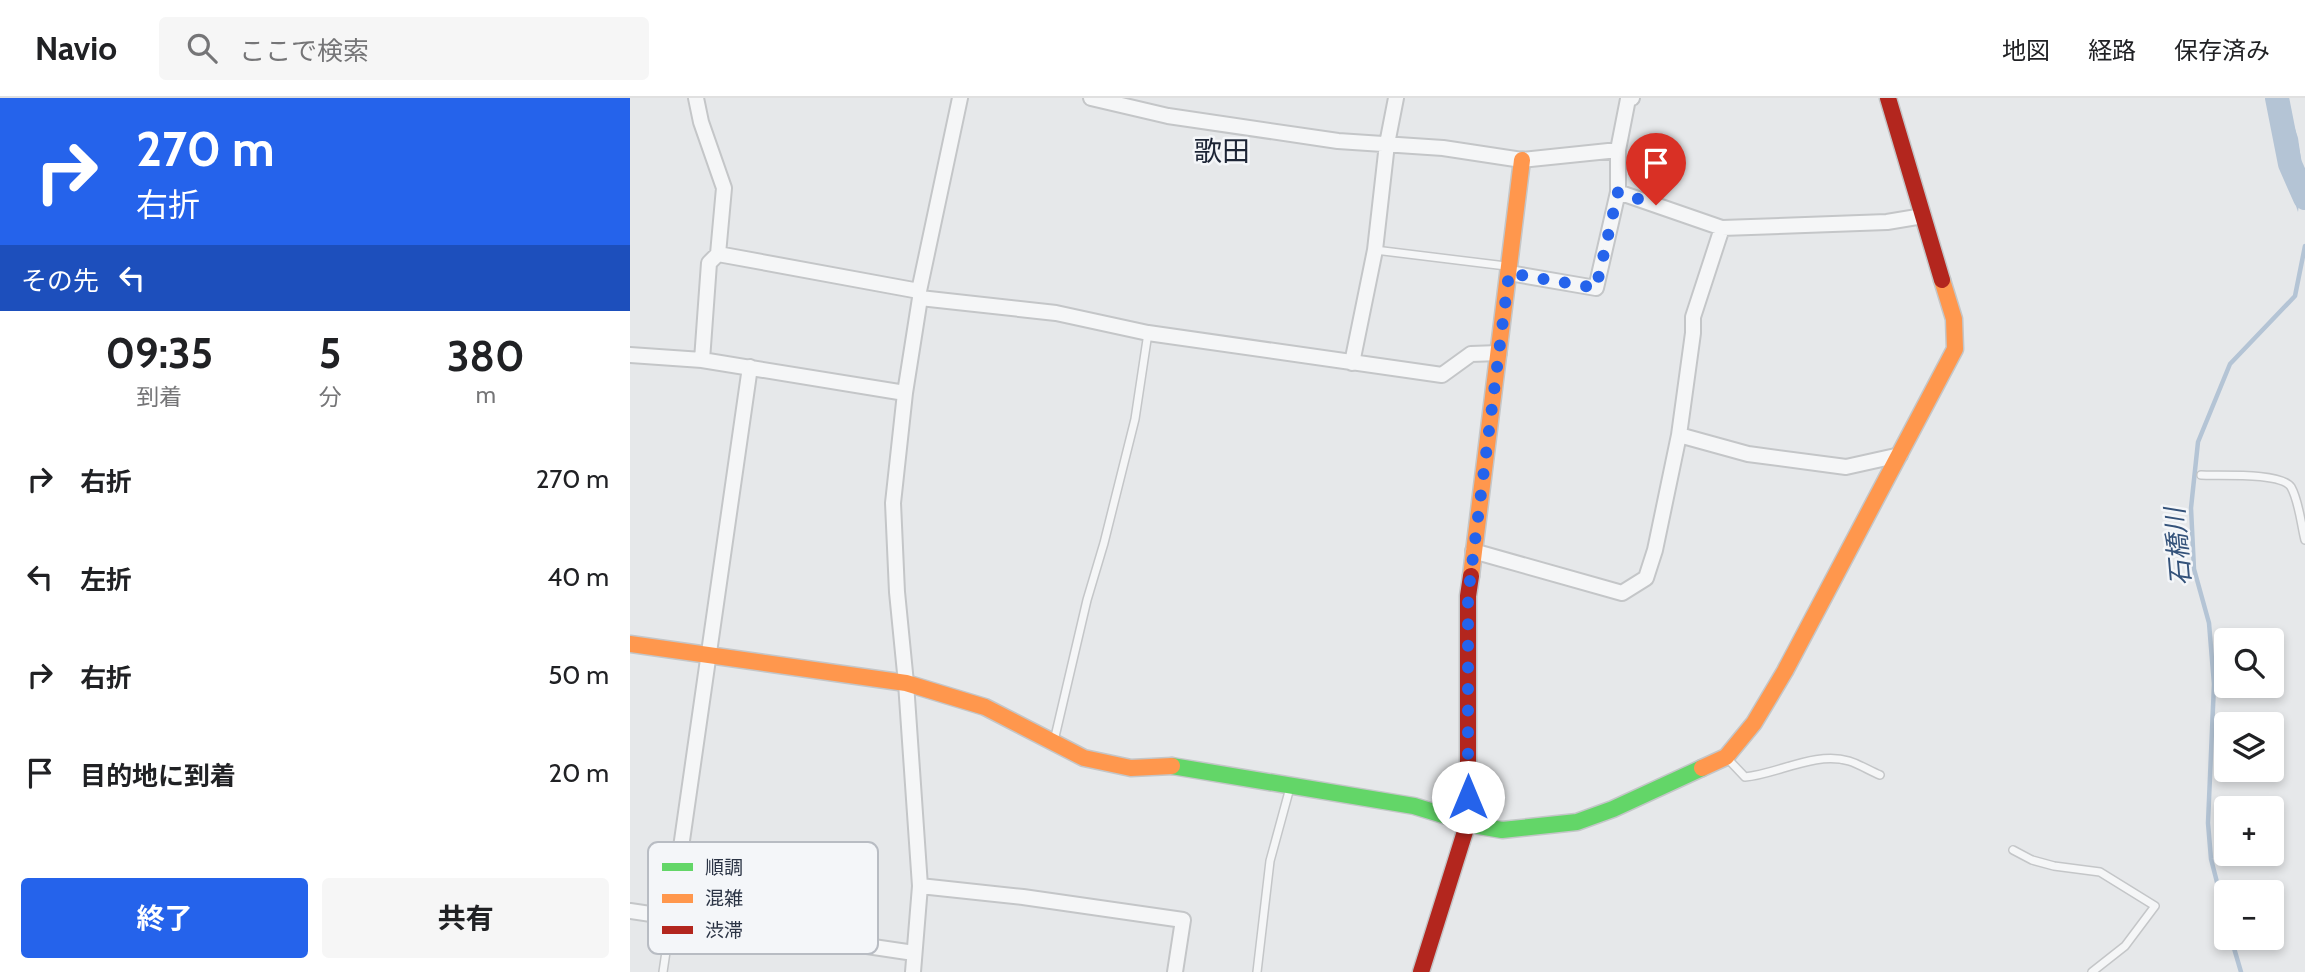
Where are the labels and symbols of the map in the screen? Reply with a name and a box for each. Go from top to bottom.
pin [1626,133,1686,205]
district label: 歌田 [1194,134,1250,168]
water label: 石橋川 [2158,504,2197,587]
position arrow [1431,760,1505,834]
legend [648,842,878,954]
text: 順調 [705,856,743,879]
text: 混雑 [705,887,743,910]
text: 渋滞 [705,919,743,942]

